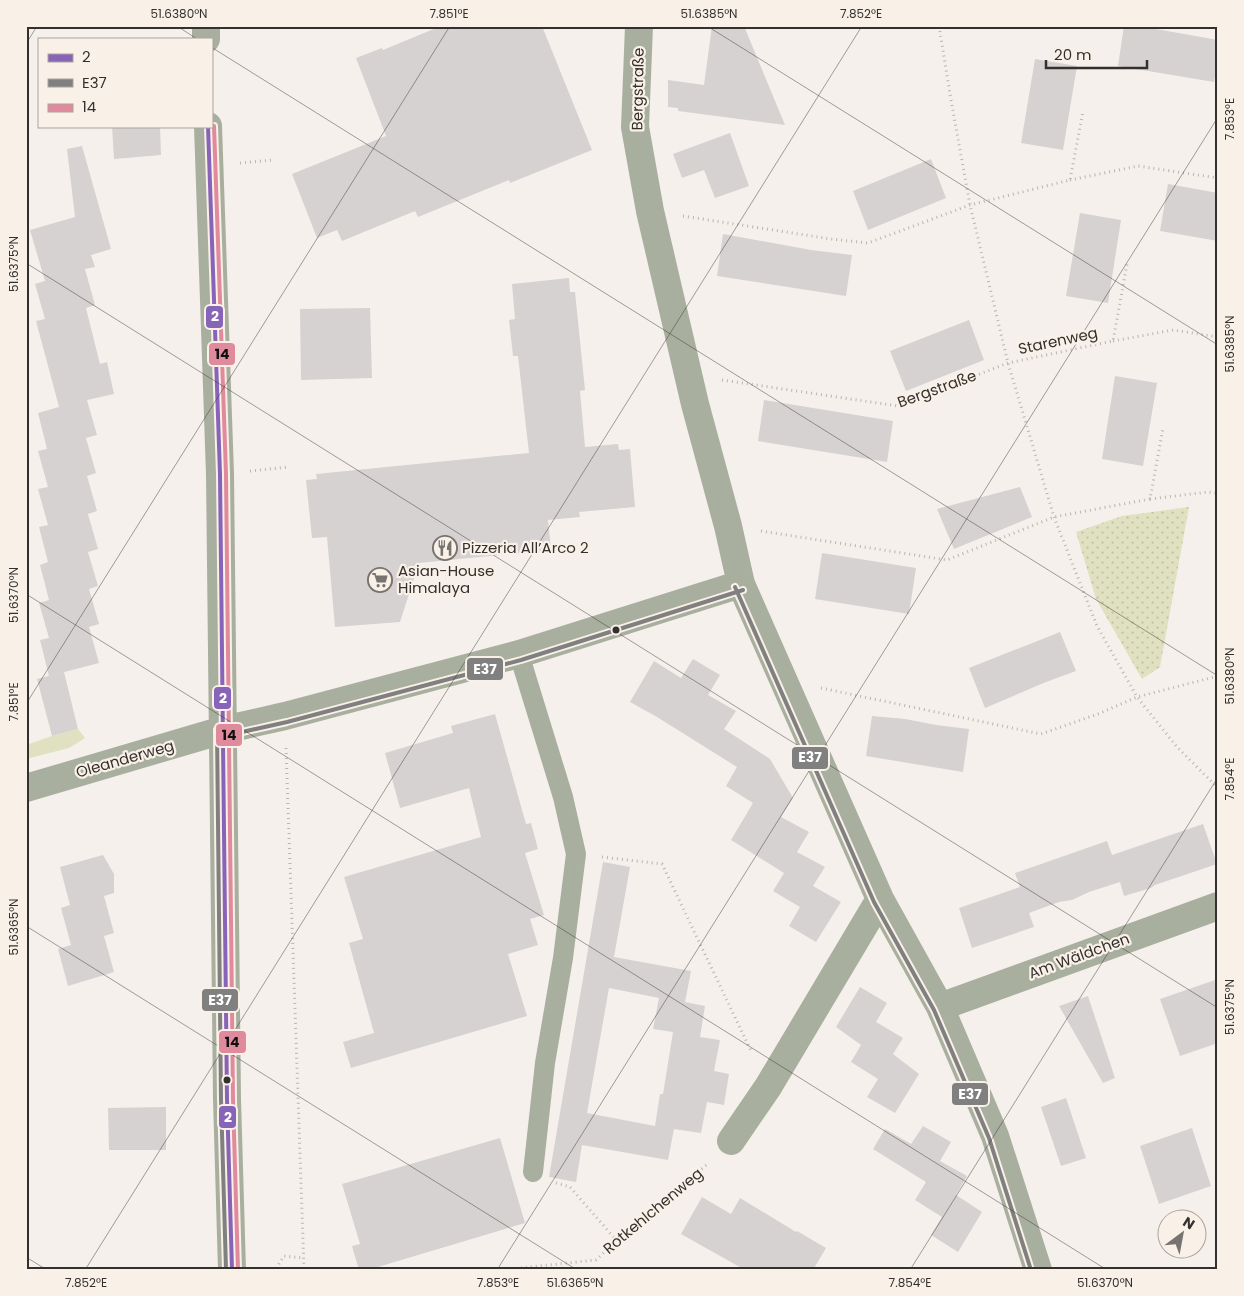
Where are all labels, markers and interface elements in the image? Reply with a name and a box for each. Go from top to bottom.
text: 51.6380°N [150,5,208,22]
text: 7.851°E [429,5,469,22]
text: 51.6385°N [680,5,738,22]
text: 7.852°E [840,5,882,22]
legend [38,38,212,128]
scale bar [1046,38,1148,70]
text: 20 m [1054,44,1092,65]
text: 2 [82,46,91,67]
street label: Bergstraße [626,47,649,131]
text: E37 [82,72,107,93]
text: 14 [82,96,96,117]
text: 7.853°E [1221,98,1238,140]
text: 51.6375°N [5,236,22,292]
line badge: 2 [205,305,224,329]
text: 2 [211,306,219,326]
text: 51.6385°N [1221,315,1238,373]
street label: Starenweg [1016,322,1100,359]
line badge: 14 [208,342,236,366]
text: 14 [215,344,229,364]
street label: Bergstraße [894,365,979,413]
restaurant icon: Pizzeria All’Arco 2 [432,535,458,561]
place label: Pizzeria All’Arco 2 [462,537,589,558]
place label: Asian-House Himalaya [398,560,494,598]
text: 51.6370°N [5,567,22,623]
supermarket icon: Asian-House Himalaya [367,567,393,593]
unlabelled marker [611,625,621,635]
text: 51.6380°N [1221,647,1238,705]
line badge: E37 [466,657,504,681]
text: E37 [473,659,497,679]
text: 7.851°E [5,682,22,722]
line badge: 2 [213,686,232,710]
text: 2 [219,688,227,708]
line badge: 14 [215,723,243,747]
text: 14 [222,725,236,745]
street label: Oleanderweg [73,734,176,783]
line badge: E37 [791,746,829,770]
text: E37 [798,747,822,767]
text: 7.854°E [1221,758,1238,800]
text: 51.6365°N [5,898,22,956]
street label: Am Wäldchen [1026,928,1132,983]
text: 51.6375°N [1221,979,1238,1035]
line badge: E37 [201,988,239,1012]
text: E37 [208,990,232,1010]
line badge: 14 [218,1030,247,1054]
text: 14 [225,1032,239,1052]
unlabelled marker [222,1075,232,1085]
line badge: E37 [951,1082,989,1106]
text: E37 [958,1084,982,1104]
line badge: 2 [218,1105,237,1129]
text: 2 [224,1107,232,1127]
street label: Rotkehlchenweg [598,1163,707,1258]
north arrow [1156,1208,1206,1258]
text: N [1179,1212,1199,1234]
text: 7.852°E [65,1274,107,1291]
text: 7.853°E [477,1274,519,1291]
text: 51.6365°N [546,1274,604,1291]
text: 7.854°E [889,1274,931,1291]
text: 51.6370°N [1077,1274,1133,1291]

